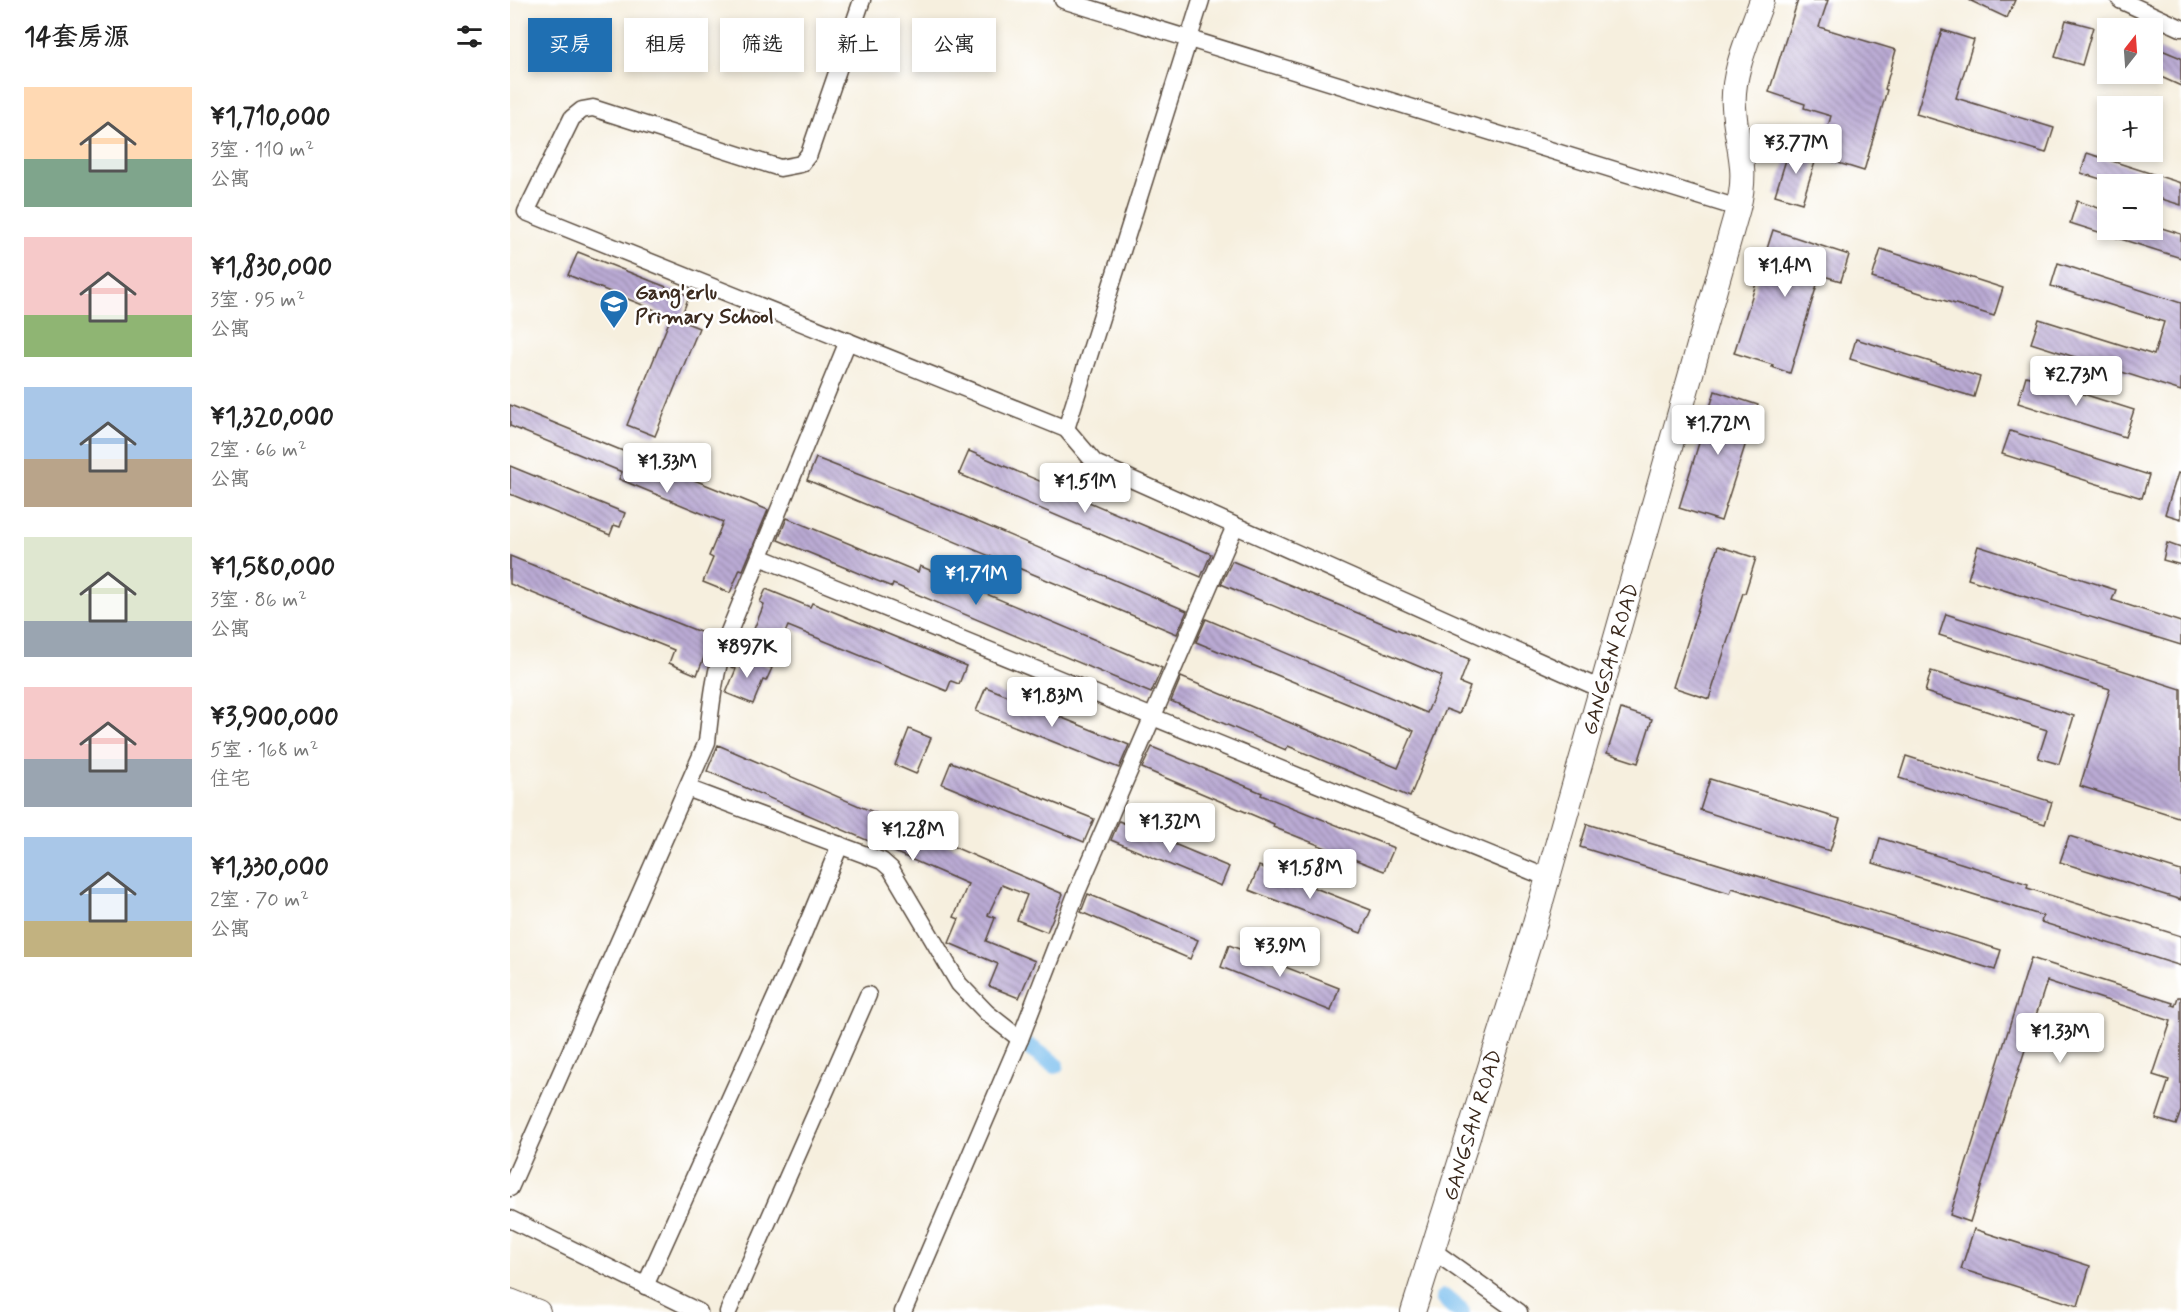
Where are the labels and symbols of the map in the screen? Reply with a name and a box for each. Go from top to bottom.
north arrow [2097,18,2163,84]
pin: ¥3.77M [1747,124,1845,175]
pin: ¥1.4M [1743,247,1827,298]
place label: Gang'erlu Primary School [635,279,774,331]
school or university icon: Gang'erlu Primary School [598,288,630,330]
pin: ¥2.73M [2027,356,2125,407]
pin: ¥1.72M [1669,405,1767,456]
pin: ¥1.33M [618,443,716,494]
pin: ¥1.51M [1036,463,1134,514]
pin: ¥1.71M [927,555,1025,606]
street label: GANGSAN ROAD [1576,580,1646,738]
pin: ¥897K [705,628,789,679]
pin: ¥1.83M [1003,677,1101,728]
pin: ¥1.32M [1121,803,1219,854]
pin: ¥1.28M [864,811,962,862]
pin: ¥1.58M [1261,849,1359,900]
pin: ¥3.9M [1238,927,1322,978]
pin: ¥1.33M [2011,1013,2109,1064]
street label: GANGSAN ROAD [1437,1046,1509,1204]

